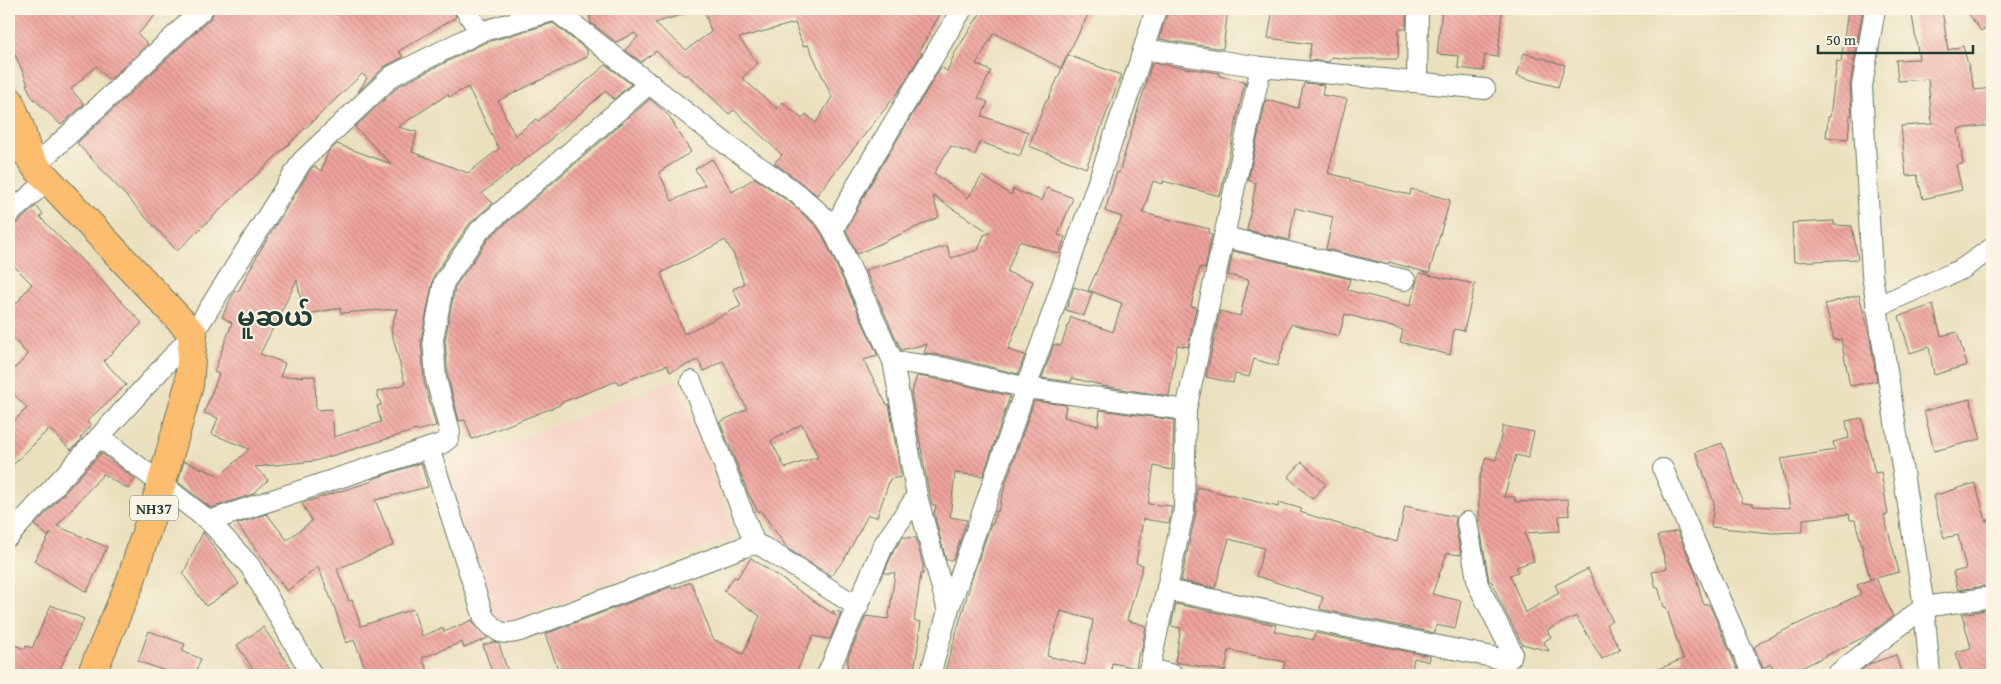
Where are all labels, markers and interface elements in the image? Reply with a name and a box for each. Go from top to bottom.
scale bar [1818,22,1974,54]
text: 50 m [1826,29,1857,50]
district label: မူဆယ် [237,297,313,339]
road number: NH37 [130,496,178,520]

